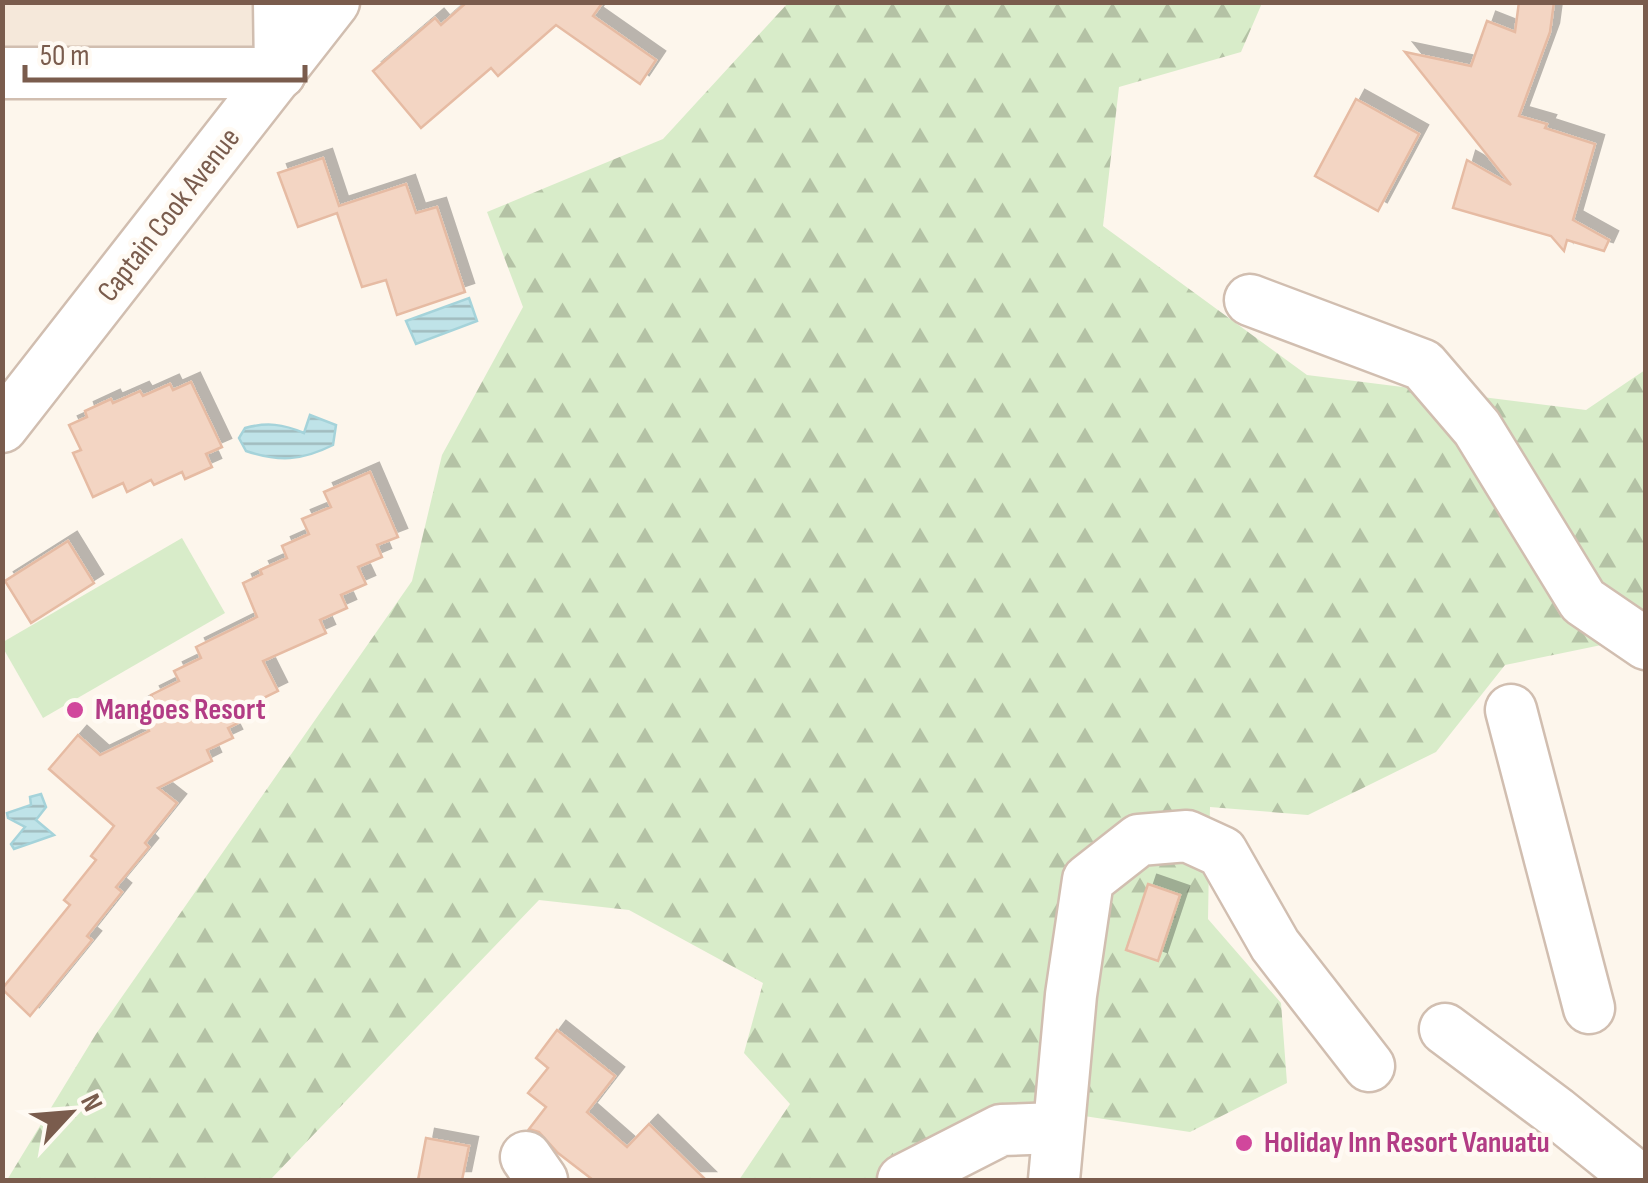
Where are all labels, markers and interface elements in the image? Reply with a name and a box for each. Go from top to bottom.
scale bar [25,20,305,82]
text: 50 m [40,38,89,74]
street label: Captain Cook Avenue [90,121,248,309]
place label: Mangoes Resort [95,692,266,728]
marker: Mangoes Resort [64,699,86,721]
north arrow [20,1063,120,1163]
text: N [73,1089,109,1117]
place label: Holiday Inn Resort Vanuatu [1264,1125,1550,1161]
marker: Holiday Inn Resort Vanuatu [1233,1132,1255,1154]

